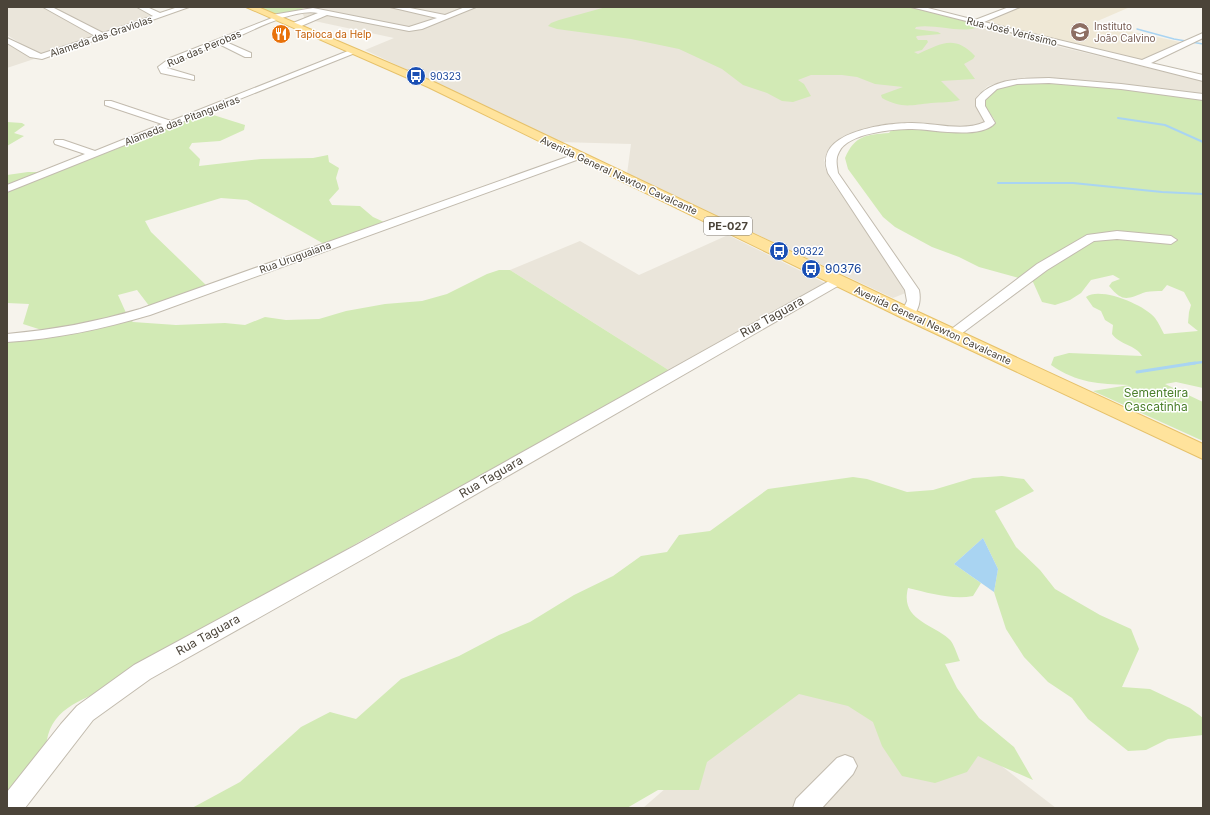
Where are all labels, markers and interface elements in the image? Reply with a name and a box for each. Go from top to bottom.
street label: Alameda das Graviolas [48,13,154,59]
street label: Rua José Veríssimo [966,14,1058,48]
place label: Instituto João Calvino [1094,20,1156,44]
school or university icon: Instituto João Calvino [1069,21,1091,43]
restaurant icon: Tapioca da Help [270,23,292,45]
street label: Rua das Perobas [165,27,243,69]
place label: Tapioca da Help [295,28,371,40]
bus stop icon: 90323 [405,65,427,87]
place label: 90323 [430,70,461,82]
street label: Alameda das Pitangueiras [123,92,241,148]
street label: Avenida General Newton Cavalcante [539,133,700,217]
road number: PE-027 [704,217,752,235]
street label: Rua Uruguaiana [258,239,332,275]
bus stop icon: 90322 [768,240,790,262]
place label: 90322 [793,245,824,257]
bus stop icon: 90376 [800,258,822,280]
place label: 90376 [825,261,861,276]
street label: Avenida General Newton Cavalcante [853,283,1014,367]
street label: Rua Taguara [737,293,806,340]
park label: Sementeira Cascatinha [1124,385,1188,414]
street label: Rua Taguara [456,452,525,501]
street label: Rua Taguara [173,611,242,658]

